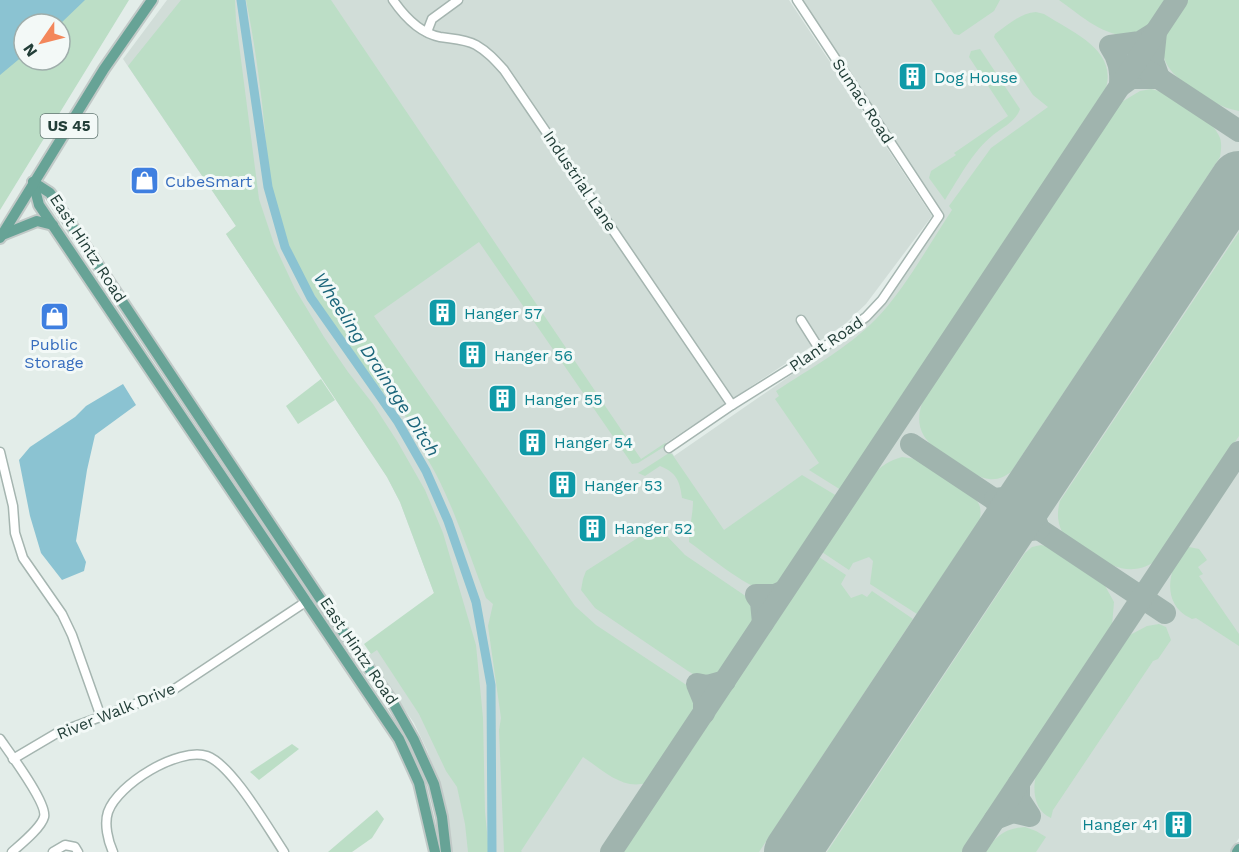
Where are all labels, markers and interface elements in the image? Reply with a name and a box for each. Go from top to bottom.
north arrow [12,12,72,72]
text: N [19,40,41,61]
street label: Sumac Road [828,55,898,147]
building icon: Dog House [897,61,929,93]
place label: Dog House [934,68,1018,87]
road number: US 45 [40,114,98,138]
street label: Industrial Lane [539,127,621,235]
shop icon: CubeSmart [128,165,160,197]
place label: CubeSmart [165,172,253,191]
street label: East Hintz Road [46,190,130,306]
water label: Wheeling Drainage Ditch [310,268,444,460]
building icon: Hanger 57 [427,297,459,329]
shop icon: Public Storage [38,300,70,332]
place label: Hanger 57 [464,304,542,323]
street label: Plant Road [786,312,866,376]
place label: Public Storage [24,335,84,372]
building icon: Hanger 56 [457,339,489,371]
place label: Hanger 56 [494,346,573,365]
building icon: Hanger 55 [487,383,519,415]
place label: Hanger 55 [524,390,603,409]
building icon: Hanger 54 [517,426,549,458]
place label: Hanger 54 [554,433,633,452]
building icon: Hanger 53 [547,469,579,501]
place label: Hanger 53 [584,476,663,495]
building icon: Hanger 52 [577,512,609,544]
place label: Hanger 52 [614,519,693,538]
street label: East Hintz Road [316,594,402,708]
street label: River Walk Drive [54,679,178,743]
building icon: Hanger 41 [1163,808,1195,840]
place label: Hanger 41 [1082,815,1158,834]

